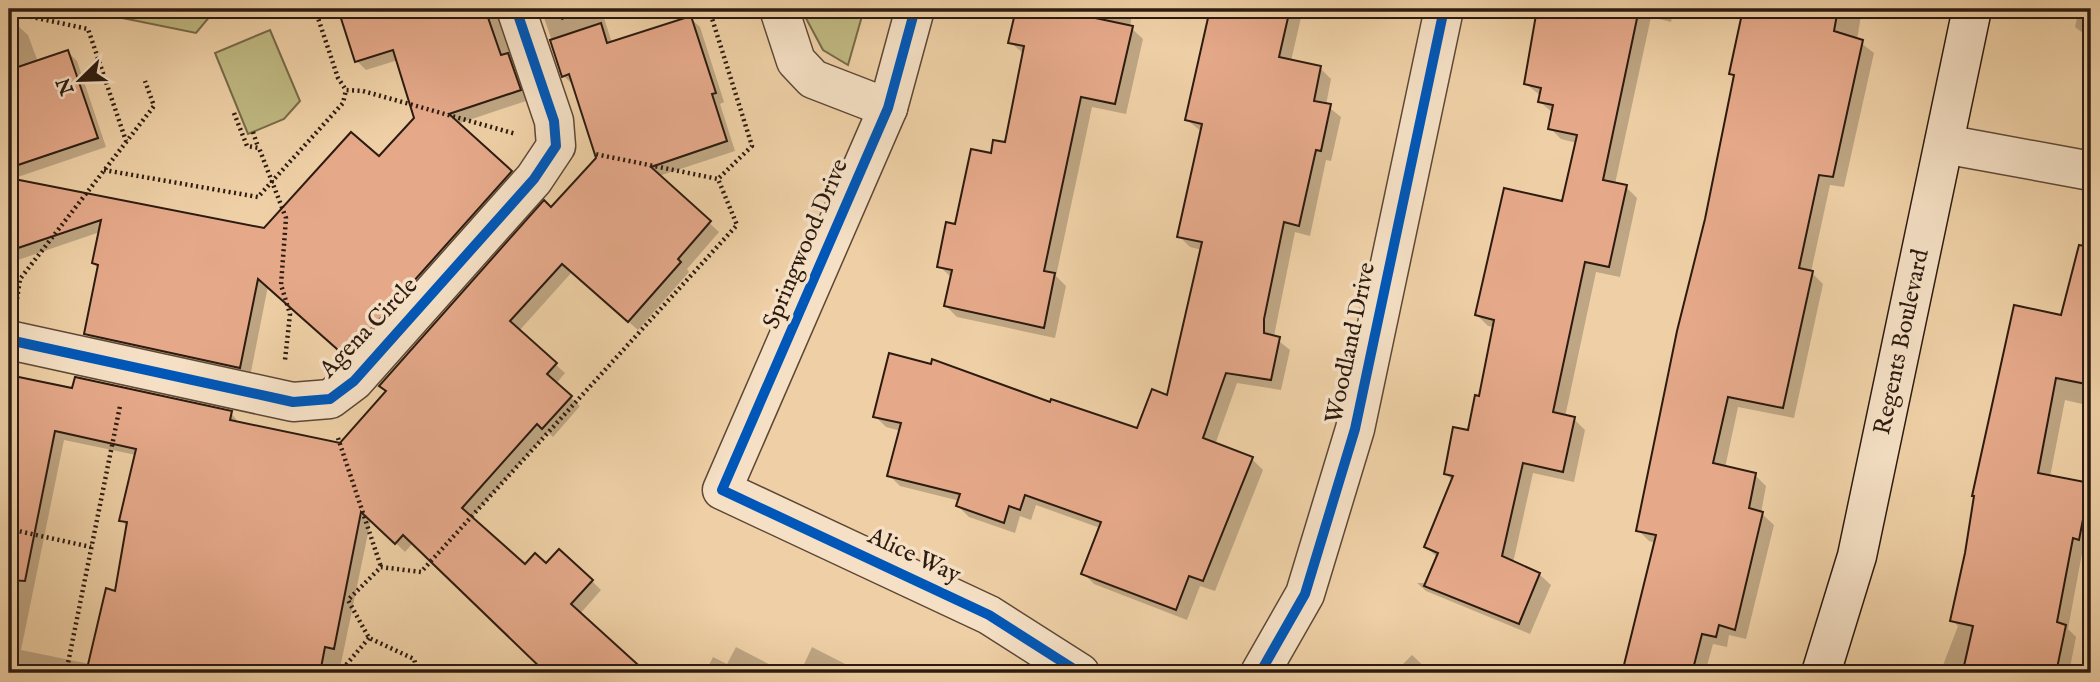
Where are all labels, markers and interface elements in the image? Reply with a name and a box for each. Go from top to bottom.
north arrow [46,46,116,116]
text: N [52,73,81,99]
street label: Springwood Drive [756,154,856,334]
street label: Regents Boulevard [1867,246,1937,438]
street label: Woodland Drive [1319,260,1383,426]
street label: Agena Circle [312,271,425,386]
street label: Alice Way [862,521,966,591]

